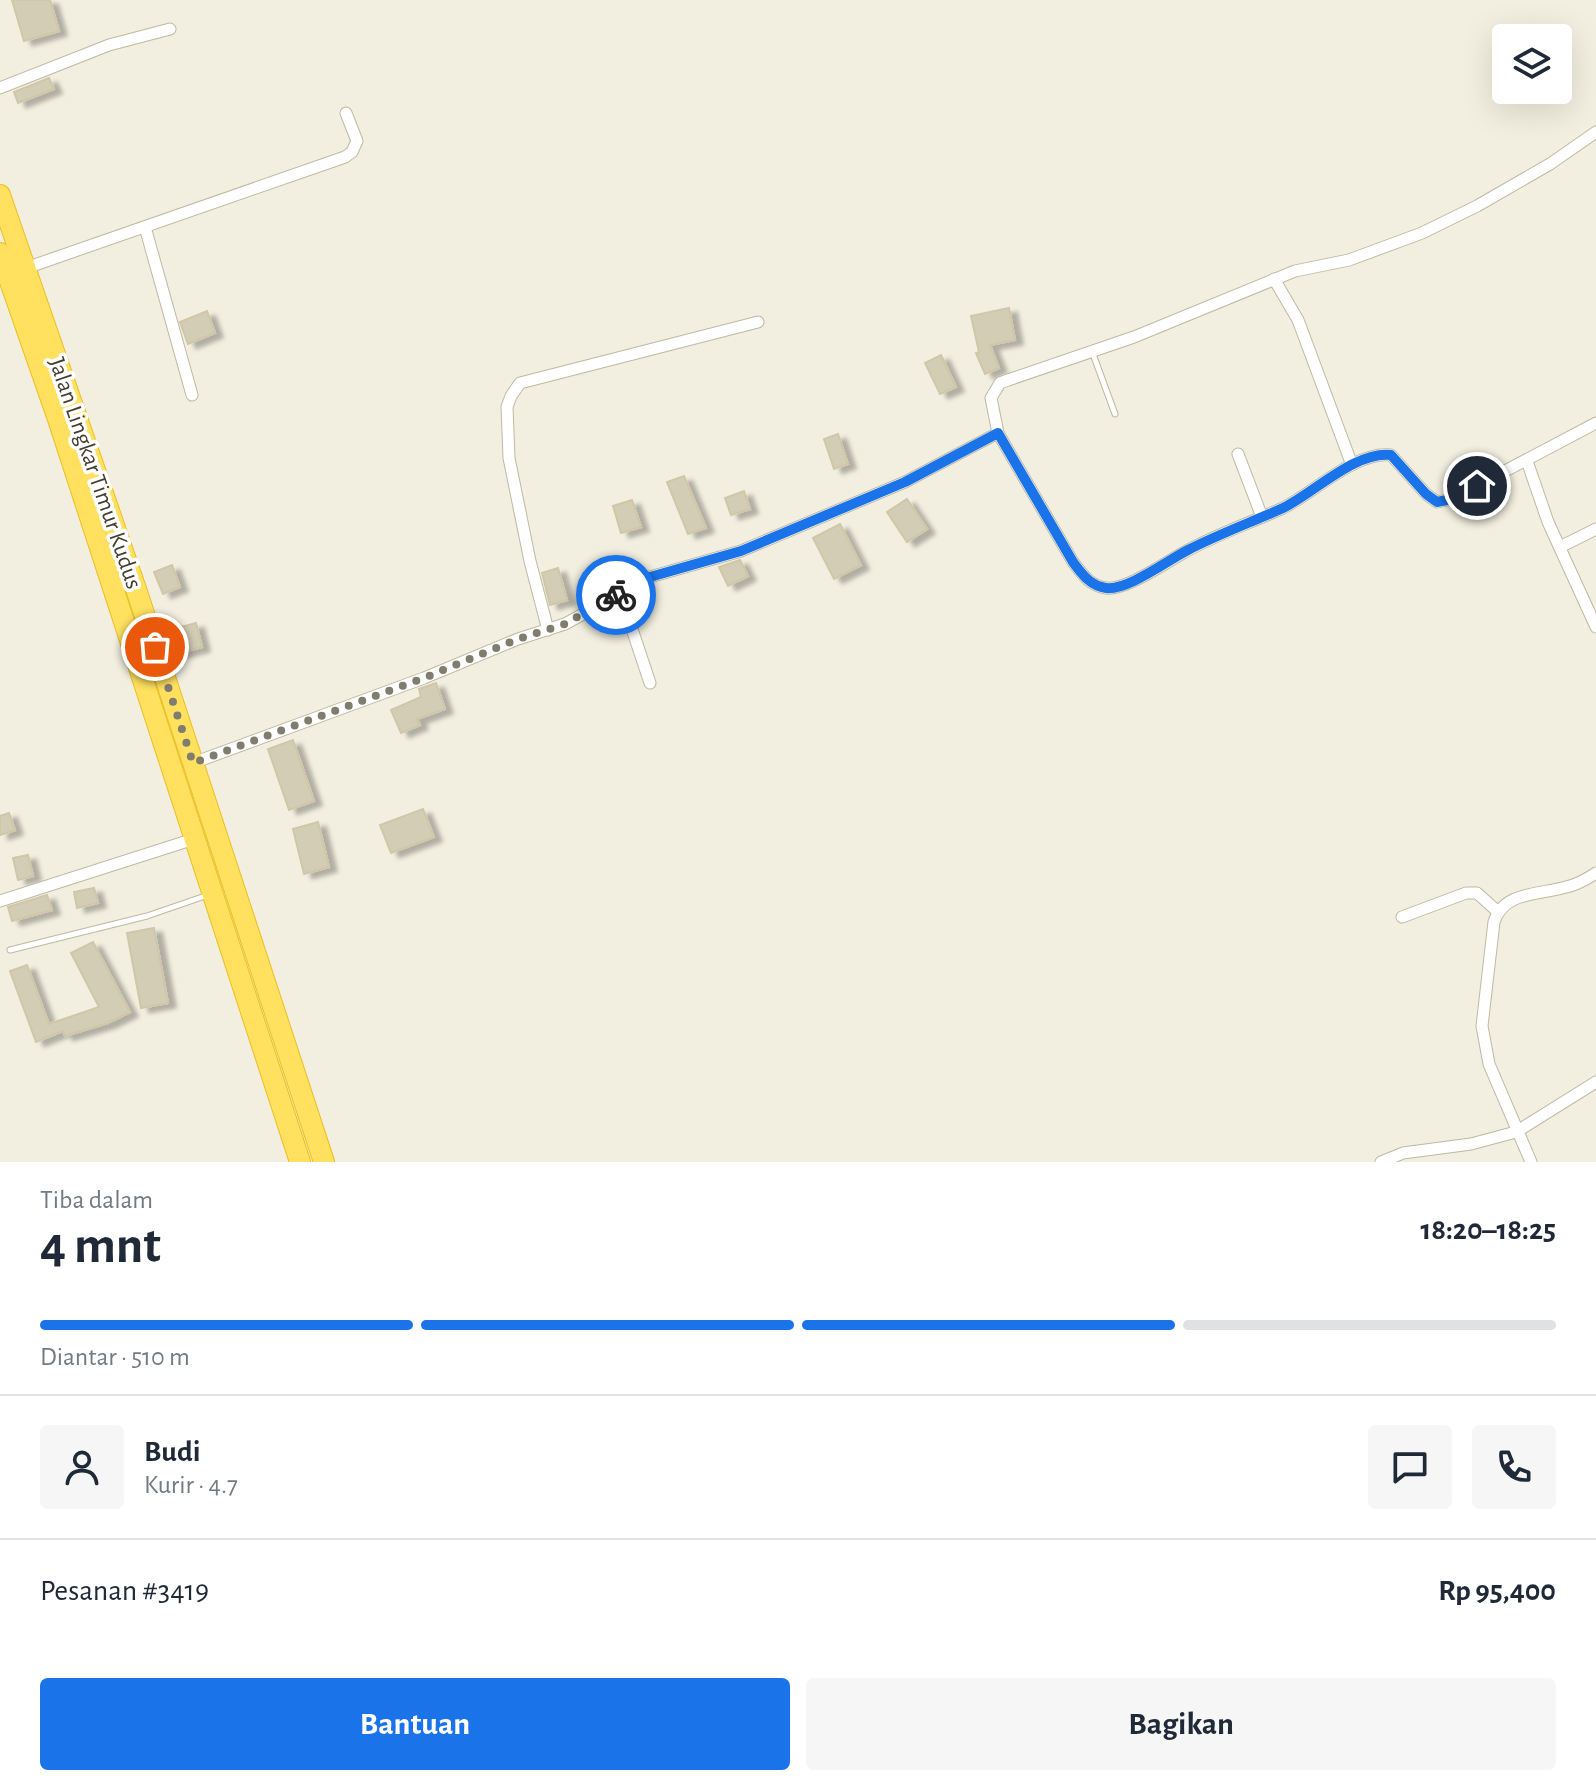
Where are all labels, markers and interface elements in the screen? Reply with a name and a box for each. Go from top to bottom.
map controls [1492,24,1572,104]
button: layers [1492,24,1572,104]
street label: Jalan Lingkar Timur Kudus [44,355,146,592]
pin [1443,452,1511,520]
icon: home [1455,464,1499,508]
courier [576,555,656,635]
icon: bike [594,573,638,617]
pin [121,613,189,681]
icon: bag [133,625,177,669]
text: Tiba dalam [40,1187,153,1213]
text: 18:20–18:25 [1420,1215,1556,1245]
text: 4 mnt [40,1220,161,1272]
text: Diantar · 510 m [40,1344,190,1370]
button: person [40,1425,124,1509]
button: chat [1368,1425,1452,1509]
button: phone [1472,1425,1556,1509]
text: Budi [144,1437,201,1467]
text: Kurir · 4.7 [144,1472,238,1498]
text: Pesanan #3419 [40,1576,209,1606]
text: Rp 95,400 [1438,1576,1556,1606]
button: Bantuan [40,1678,790,1770]
button: Bagikan [806,1678,1556,1770]

